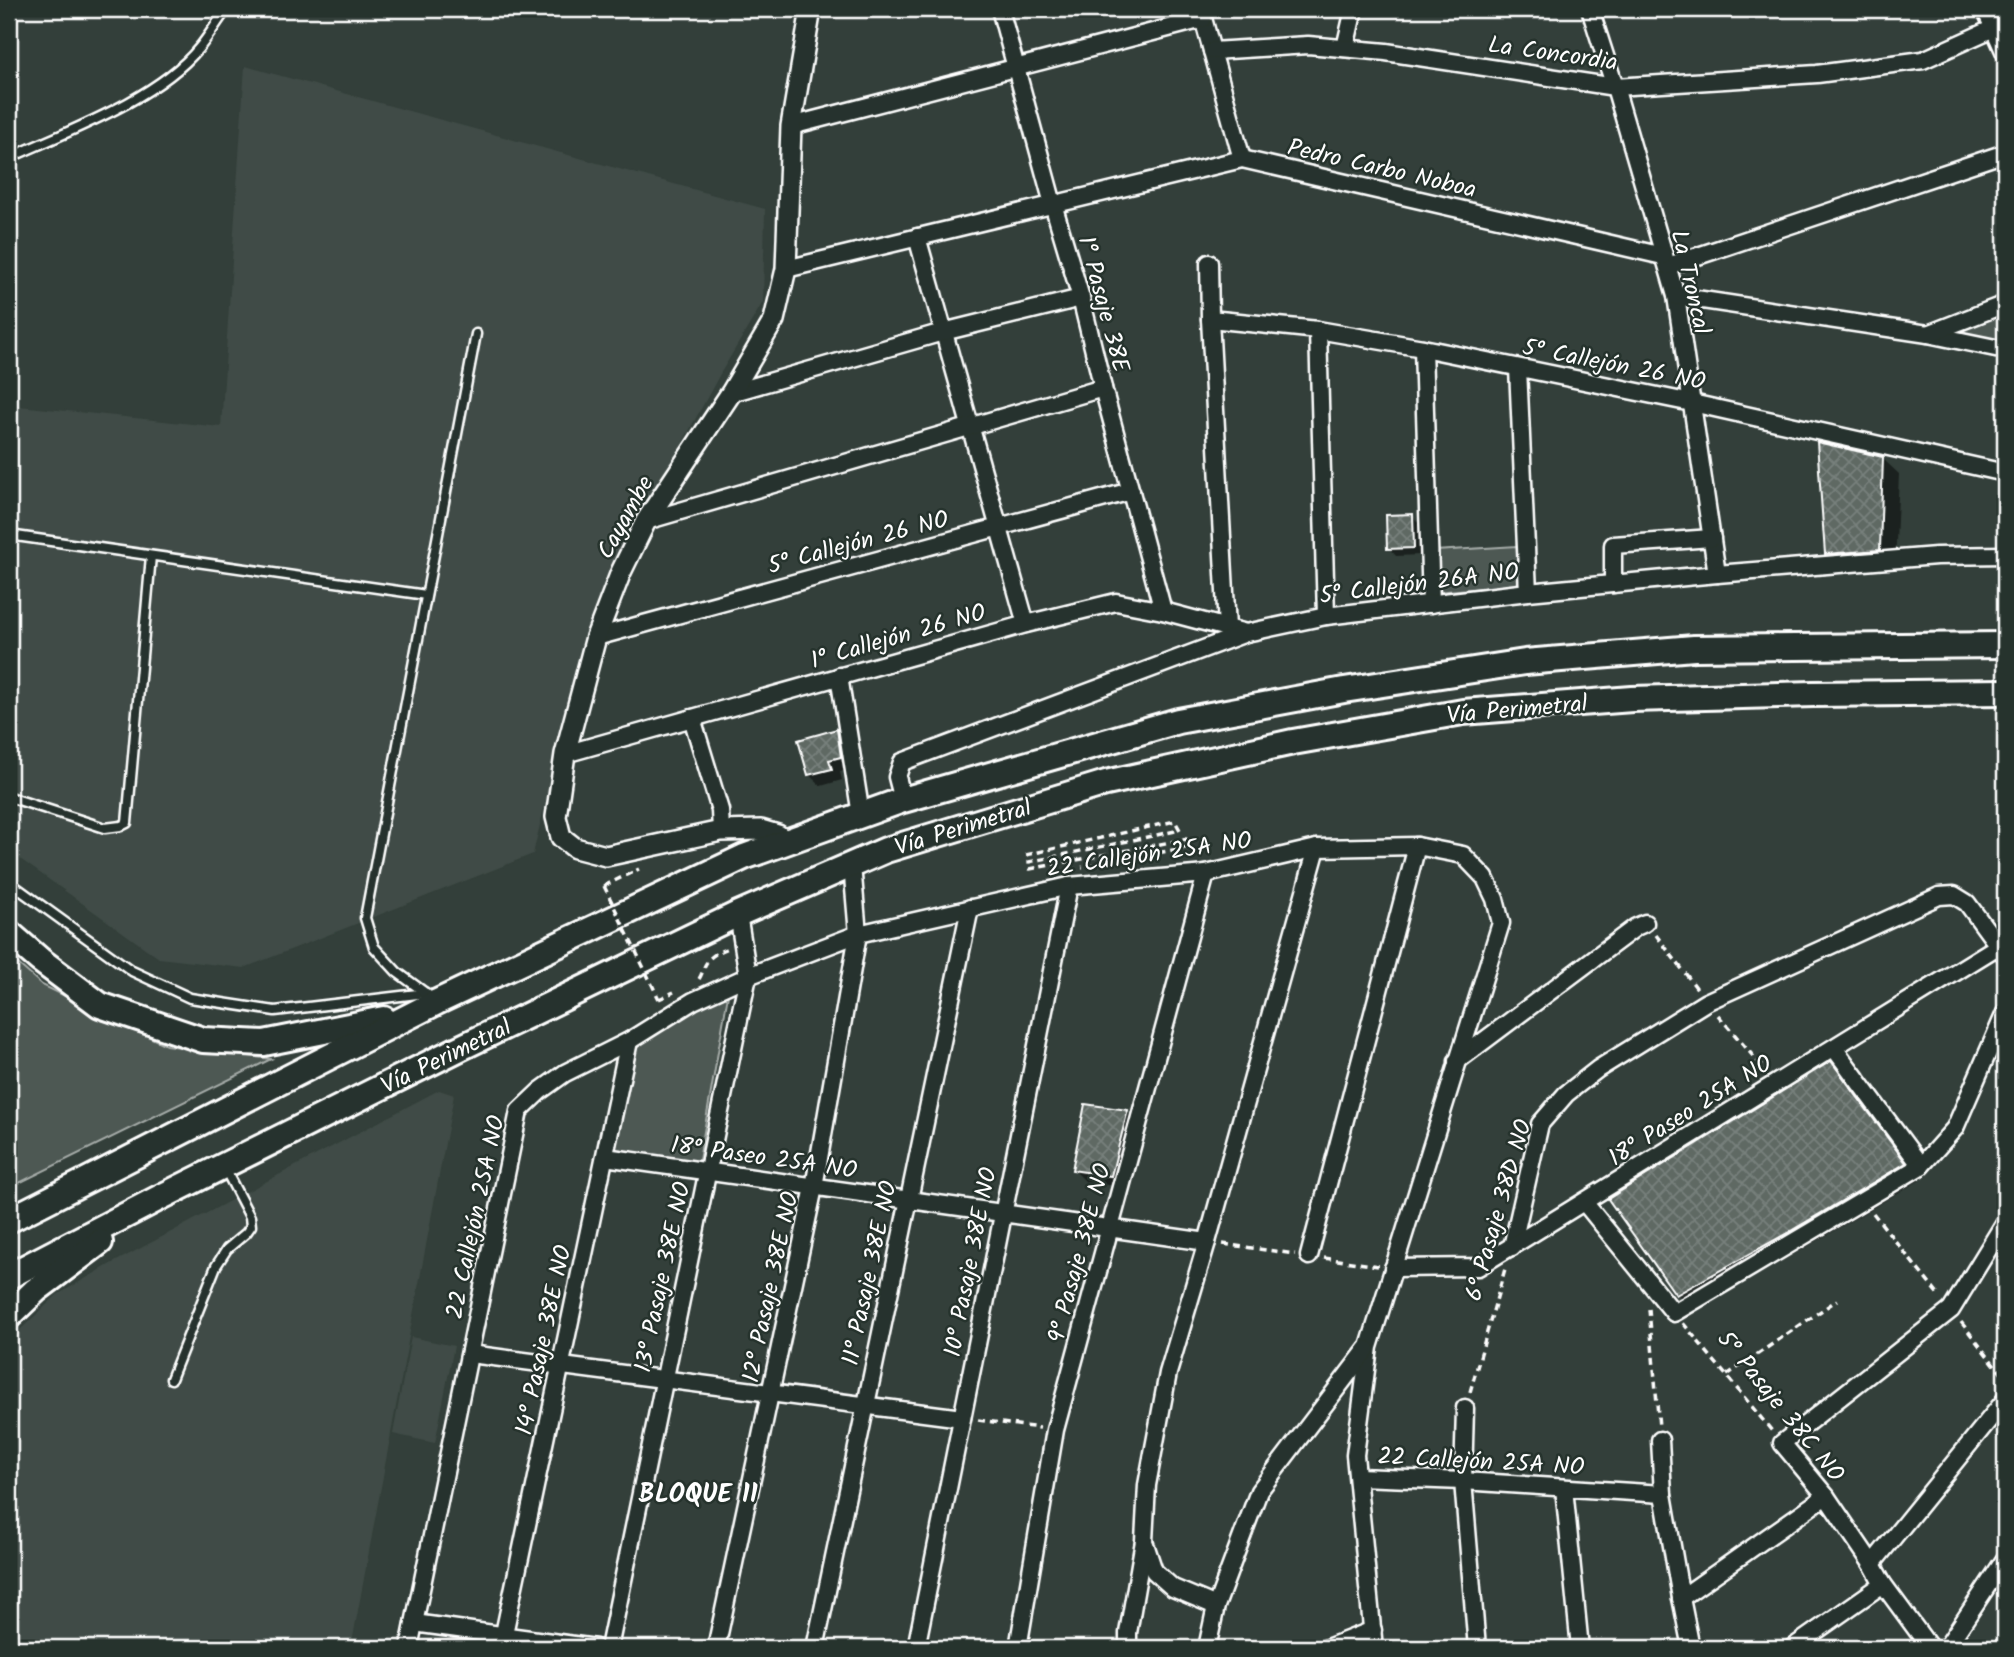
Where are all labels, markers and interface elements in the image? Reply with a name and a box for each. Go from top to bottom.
street label: La Concordia [1485,26,1620,83]
street label: Pedro Carbo Noboa [1283,129,1480,210]
street label: La Troncal [1659,226,1721,339]
street label: 1° Pasaje 38E [1066,232,1140,378]
street label: 5° Callejón 26 NO [1519,329,1709,402]
street label: Cayambe [587,468,665,567]
street label: 5° Callejón 26 NO [763,500,954,586]
street label: 5° Callejón 26A NO [1317,553,1521,616]
street label: 1° Callejón 26 NO [806,594,991,681]
street label: Vía Perimetral [1445,685,1589,736]
street label: Vía Perimetral [890,789,1037,868]
street label: 22 Callejón 25A NO [1044,822,1255,889]
street label: Vía Perimetral [375,1009,519,1106]
street label: 18° Paseo 25A NO [1601,1045,1781,1178]
street label: 22 Callejón 25A NO [436,1112,517,1323]
street label: 6° Pasaje 38D NO [1455,1115,1544,1306]
street label: 18° Paseo 25A NO [668,1126,860,1191]
street label: 9° Pasaje 38E NO [1038,1159,1123,1348]
street label: 10° Pasaje 38E NO [934,1164,1009,1360]
street label: 11° Pasaje 38E NO [832,1177,909,1369]
street label: 13° Pasaje 38E NO [624,1178,703,1376]
street label: 12° Pasaje 38E NO [732,1188,811,1386]
street label: 14° Pasaje 38E NO [505,1241,584,1439]
street label: 5° Pasaje 38C NO [1706,1322,1854,1492]
street label: 22 Callejón 25A NO [1377,1438,1586,1487]
district label: BLOQUE 11 [638,1474,758,1516]

